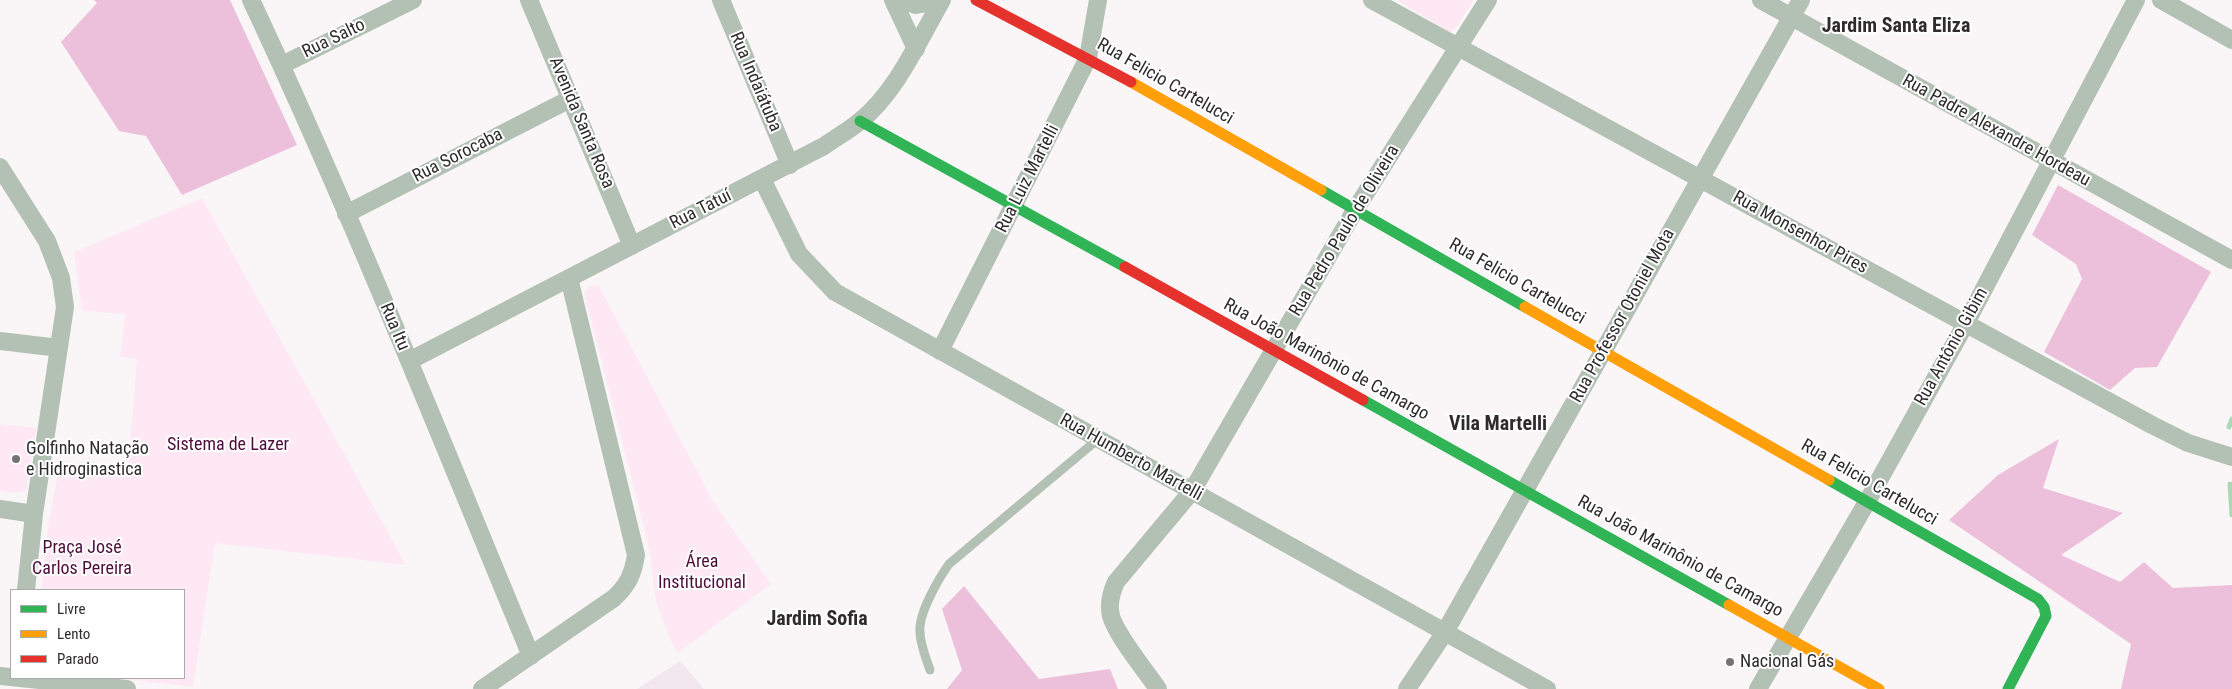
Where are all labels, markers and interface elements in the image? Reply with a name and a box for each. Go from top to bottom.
street label: Rua Salto [299,15,369,63]
district label: Jardim Santa Eliza [1822,15,1970,39]
street label: Rua Indaiátuba [724,29,786,135]
street label: Rua Felicio Cartelucci [1093,34,1237,130]
street label: Avenida Santa Rosa [544,54,618,192]
street label: Rua Padre Alexandre Hordeau [1898,70,2094,192]
street label: Rua Luiz Martelli [992,121,1064,237]
street label: Rua Sorocaba [409,124,507,188]
street label: Rua Pedro Paulo de Oliveira [1285,142,1405,320]
street label: Rua Tatuí [667,185,735,235]
street label: Rua Monsenhor Pires [1729,187,1871,279]
street label: Rua Professor Otoniel Mota [1566,225,1680,407]
street label: Rua Felicio Cartelucci [1445,234,1589,330]
street label: Rua Antônio Gibim [1911,284,1993,410]
street label: Rua João Marinônio de Camargo [1219,294,1433,426]
street label: Rua Itu [374,300,414,354]
street label: Rua Humberto Martelli [1056,410,1206,506]
district label: Vila Martelli [1449,413,1547,437]
park label: Sistema de Lazer [167,434,289,456]
street label: Rua Felicio Cartelucci [1797,435,1941,531]
place label: Golfinho Natação e Hidroginastica [26,438,149,480]
marker: Golfinho Natação e Hidroginastica [10,453,22,465]
street label: Rua João Marinônio de Camargo [1573,491,1787,623]
park label: Praça José Carlos Pereira [32,537,132,580]
park label: Área Institucional [658,551,746,594]
legend [10,589,185,679]
text: Livre [57,600,85,618]
district label: Jardim Sofia [766,608,868,632]
text: Lento [57,625,90,643]
text: Parado [57,650,99,668]
place label: Nacional Gás [1740,651,1834,673]
marker: Nacional Gás [1724,656,1736,668]

